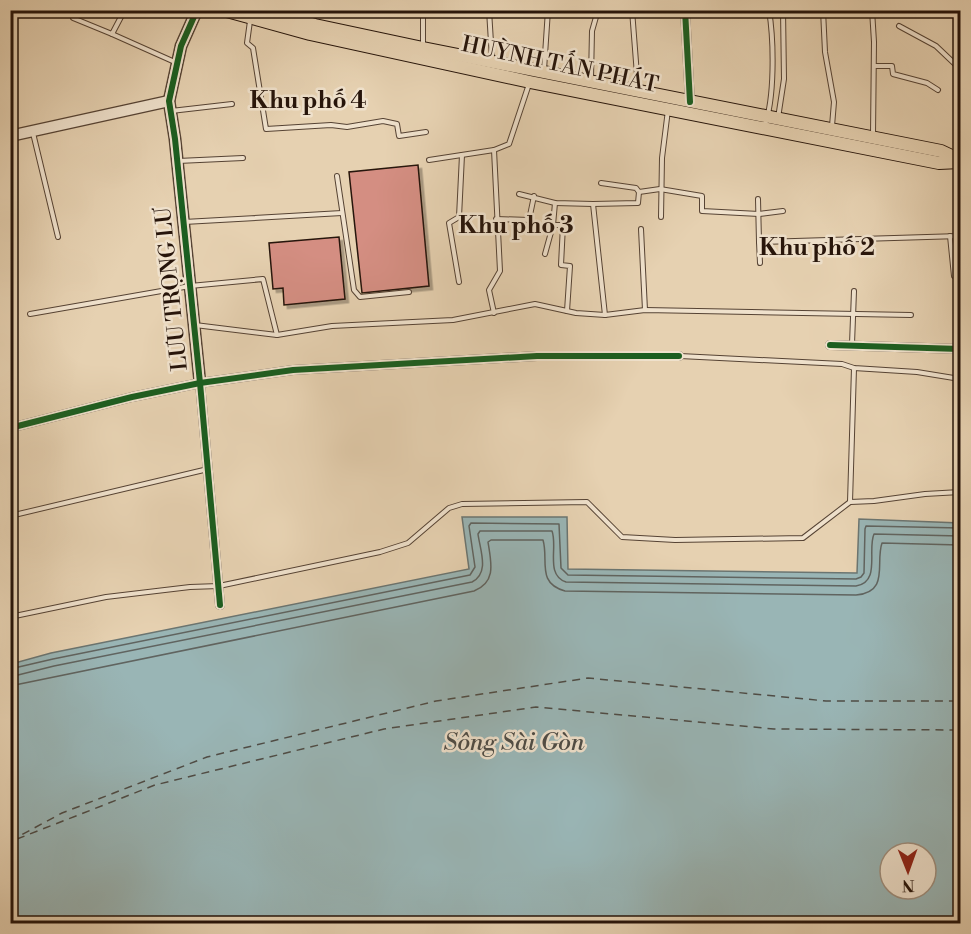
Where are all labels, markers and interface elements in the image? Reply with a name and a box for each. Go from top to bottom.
street label: HUỲNH TẤN PHÁT [459,27,662,99]
district label: Khu phố 4 [249,86,367,116]
street label: LƯU TRỌNG LƯ [150,205,194,372]
district label: Khu phố 3 [458,211,574,241]
district label: Khu phố 2 [759,233,875,263]
water label: Sông Sài Gòn [444,728,585,758]
north arrow [878,841,938,901]
text: N [901,875,915,895]

